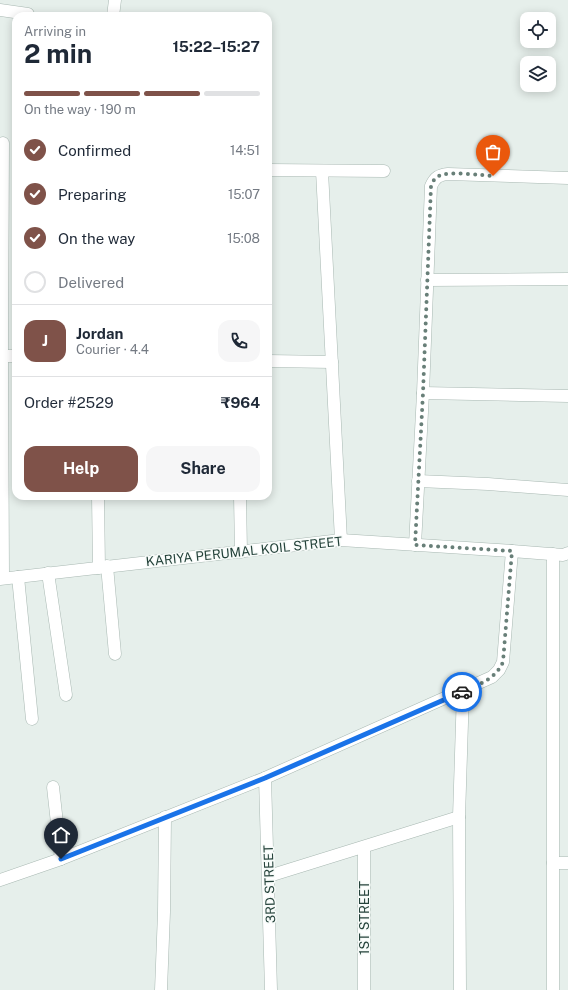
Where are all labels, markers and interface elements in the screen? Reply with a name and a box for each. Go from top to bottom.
map controls [520,12,556,92]
button: locate [520,12,556,48]
text: Arriving in [24,24,86,39]
text: 2 min [24,38,92,69]
text: 15:22–15:27 [172,38,260,55]
button: layers [520,56,556,92]
text: On the way · 190 m [24,102,136,117]
pin [476,135,510,176]
icon: check [24,139,46,161]
icon: bag [482,141,504,163]
text: Confirmed [58,142,131,159]
text: 14:51 [230,143,260,158]
icon: check [24,183,46,205]
text: Preparing [58,186,127,203]
text: 15:07 [228,187,260,202]
icon: check [24,227,46,249]
text: On the way [58,230,135,247]
text: 15:08 [227,231,260,246]
text: Delivered [58,274,124,291]
button: phone [218,320,260,362]
text: Jordan [76,325,123,342]
text: J [42,332,48,349]
text: Courier · 4.4 [76,342,149,357]
text: Order #2529 [24,394,114,411]
text: ₹964 [221,394,260,411]
button: Help [24,446,138,492]
button: Share [146,446,260,492]
street label: KARIYA PERUMAL KOIL STREET [145,534,343,569]
courier [442,672,482,712]
icon: car [451,681,473,703]
pin [44,818,78,859]
icon: home [50,824,72,846]
street label: 3RD STREET [261,844,278,923]
street label: 1ST STREET [357,881,372,955]

